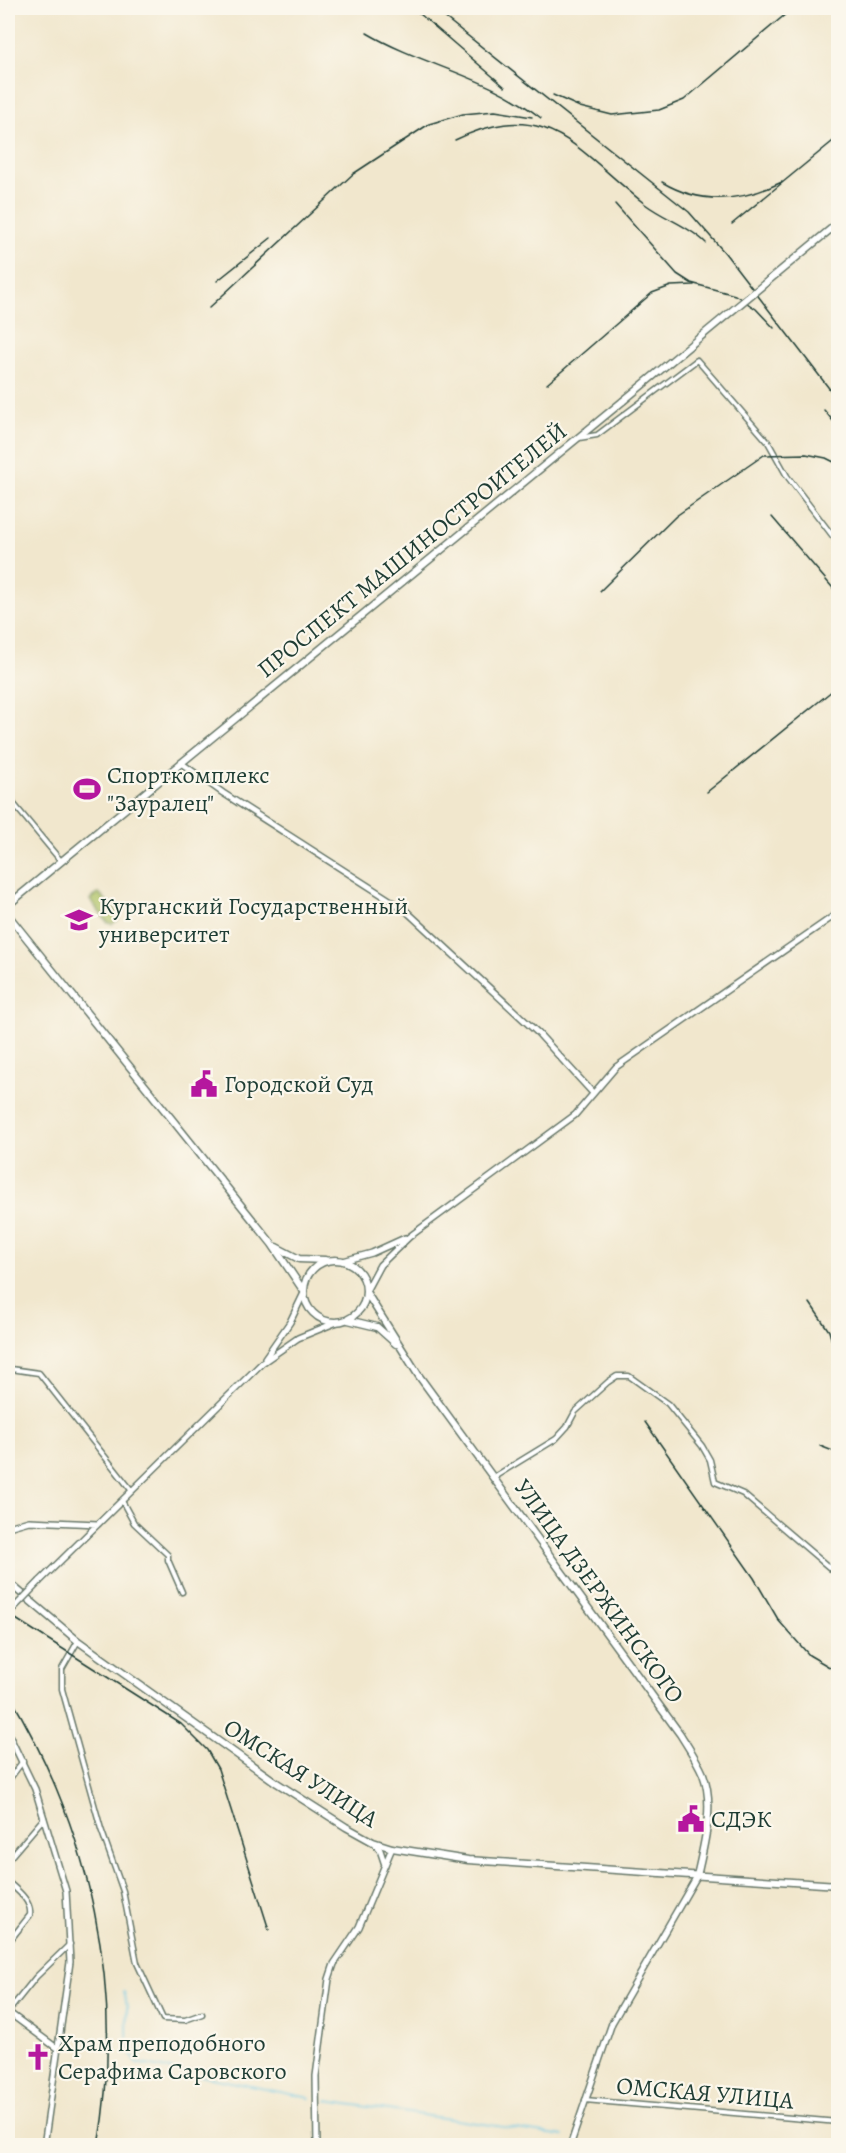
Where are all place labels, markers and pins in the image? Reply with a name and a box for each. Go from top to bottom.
place label: Спорткомплекс "Зауралец" [107,759,270,819]
sports icon: Спорткомплекс "Зауралец" [72,774,102,804]
place label: Курганский Государственный университет [98,890,408,950]
school or university icon: Курганский Государственный университет [64,905,94,935]
place label: Городской Суд [224,1068,374,1100]
public building icon: Городской Суд [189,1069,219,1099]
place label: СДЭК [711,1803,772,1835]
public building icon: СДЭК [676,1804,706,1834]
place label: Храм преподобного Серафима Саровского [58,2027,287,2087]
church icon: Храм преподобного Серафима Саровского [23,2042,53,2072]

